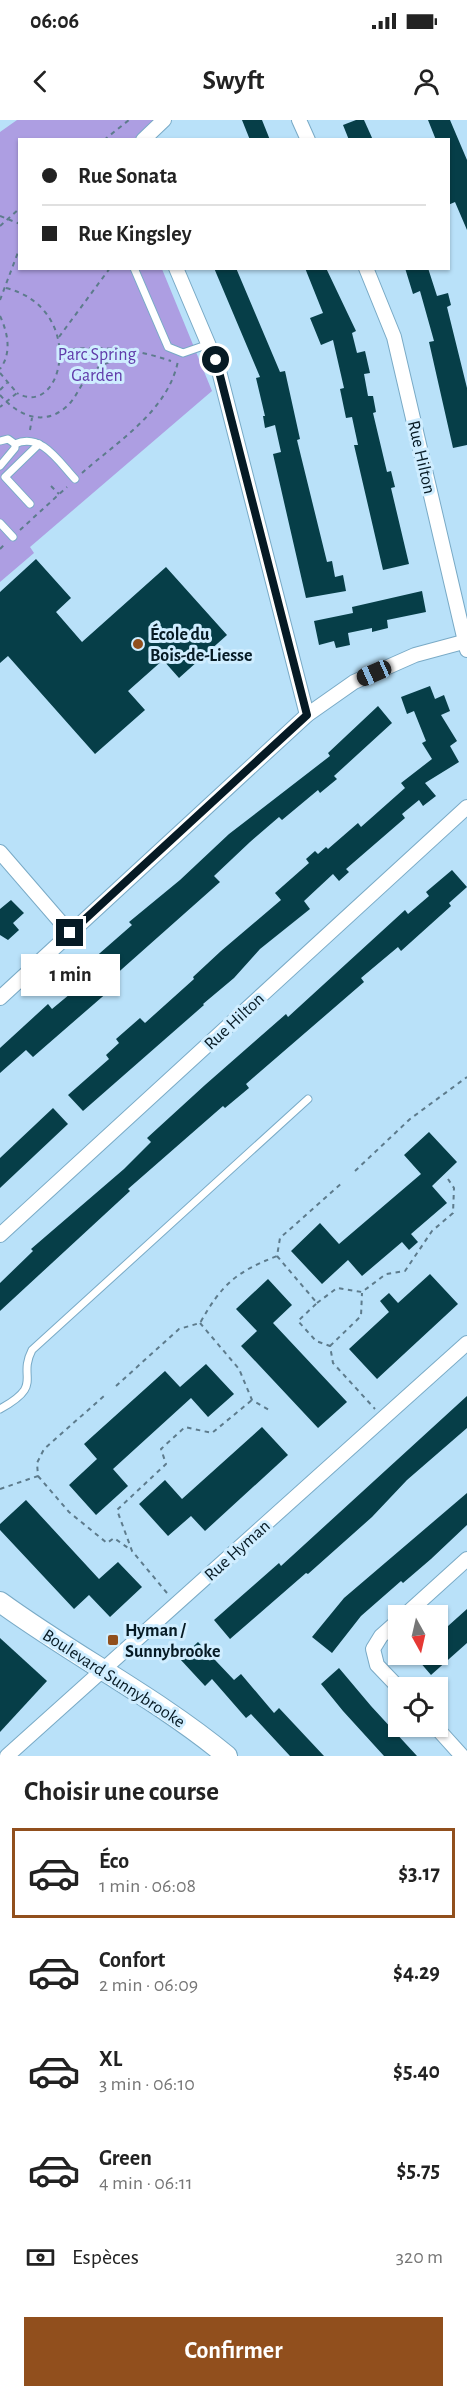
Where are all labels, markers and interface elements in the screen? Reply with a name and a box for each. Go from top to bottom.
text: 06:06 [30,10,79,32]
icon: back [24,65,57,98]
icon: person [410,65,443,98]
text: Swyft [203,67,264,94]
text: Rue Sonata [78,165,177,187]
text: Rue Kingsley [78,223,192,245]
park label: Parc Spring Garden [58,346,136,385]
route start [202,346,229,373]
street label: Rue Hilton [404,419,438,496]
place label: École du Bois-de-Liesse [150,623,253,665]
marker: École du Bois-de-Liesse [131,637,145,651]
car [354,657,394,689]
route end [56,919,83,946]
callout: 1 min [20,954,119,996]
text: 1 min [49,965,92,985]
street label: Rue Hilton [201,990,268,1054]
street label: Rue Hyman [201,1517,274,1585]
north arrow [388,1605,448,1665]
map controls [388,1605,448,1737]
place label: Hyman / Sunnybrooke [125,1622,220,1661]
street label: Boulevard Sunnybrooke [39,1626,188,1732]
marker: Hyman / Sunnybrooke [106,1633,120,1647]
button: locate [388,1677,448,1737]
text: Choisir une course [24,1778,219,1805]
icon: car [27,1846,81,1900]
text: Éco [99,1850,129,1872]
text: $3.17 [398,1862,440,1884]
text: 1 min · 06:08 [99,1876,196,1896]
icon: car [27,1945,81,1999]
text: Confort [99,1949,165,1971]
text: $4.29 [393,1961,440,1983]
text: 2 min · 06:09 [99,1975,198,1995]
icon: car [27,2044,81,2098]
text: XL [99,2048,122,2070]
text: $5.40 [393,2060,440,2082]
text: 3 min · 06:10 [99,2074,195,2094]
icon: car [27,2143,81,2197]
text: Green [99,2147,152,2169]
text: $5.75 [397,2159,440,2181]
text: 4 min · 06:11 [99,2173,193,2193]
icon: cash [24,2241,57,2274]
text: Espèces [72,2246,139,2268]
text: 320 m [396,2247,443,2267]
button: Confirmer [24,2317,443,2386]

